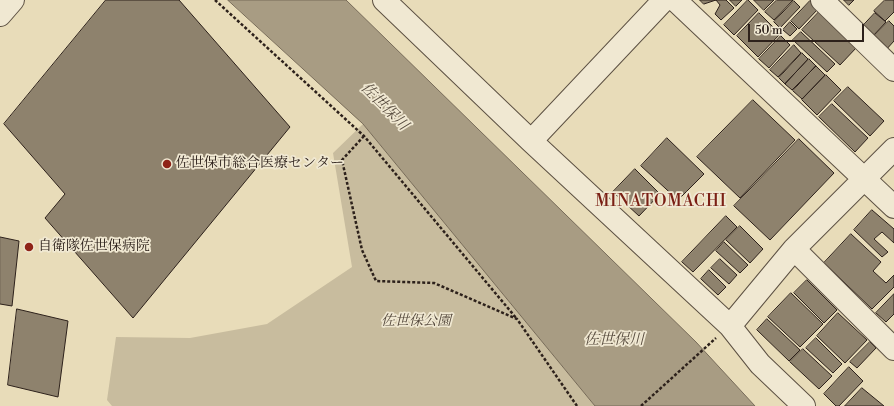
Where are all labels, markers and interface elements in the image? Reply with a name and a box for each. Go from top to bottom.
scale bar [750,16,866,42]
text: 50 m [755,23,783,38]
water label: 佐世保川 [356,79,412,135]
place label: 佐世保市総合医療センター [176,156,344,172]
marker: 佐世保市総合医療センター [161,158,173,170]
district label: MINATOMACHI [595,192,727,212]
place label: 自衛隊佐世保病院 [38,239,150,255]
marker: 自衛隊佐世保病院 [23,241,35,253]
park label: 佐世保公園 [381,314,451,330]
water label: 佐世保川 [584,331,644,349]

